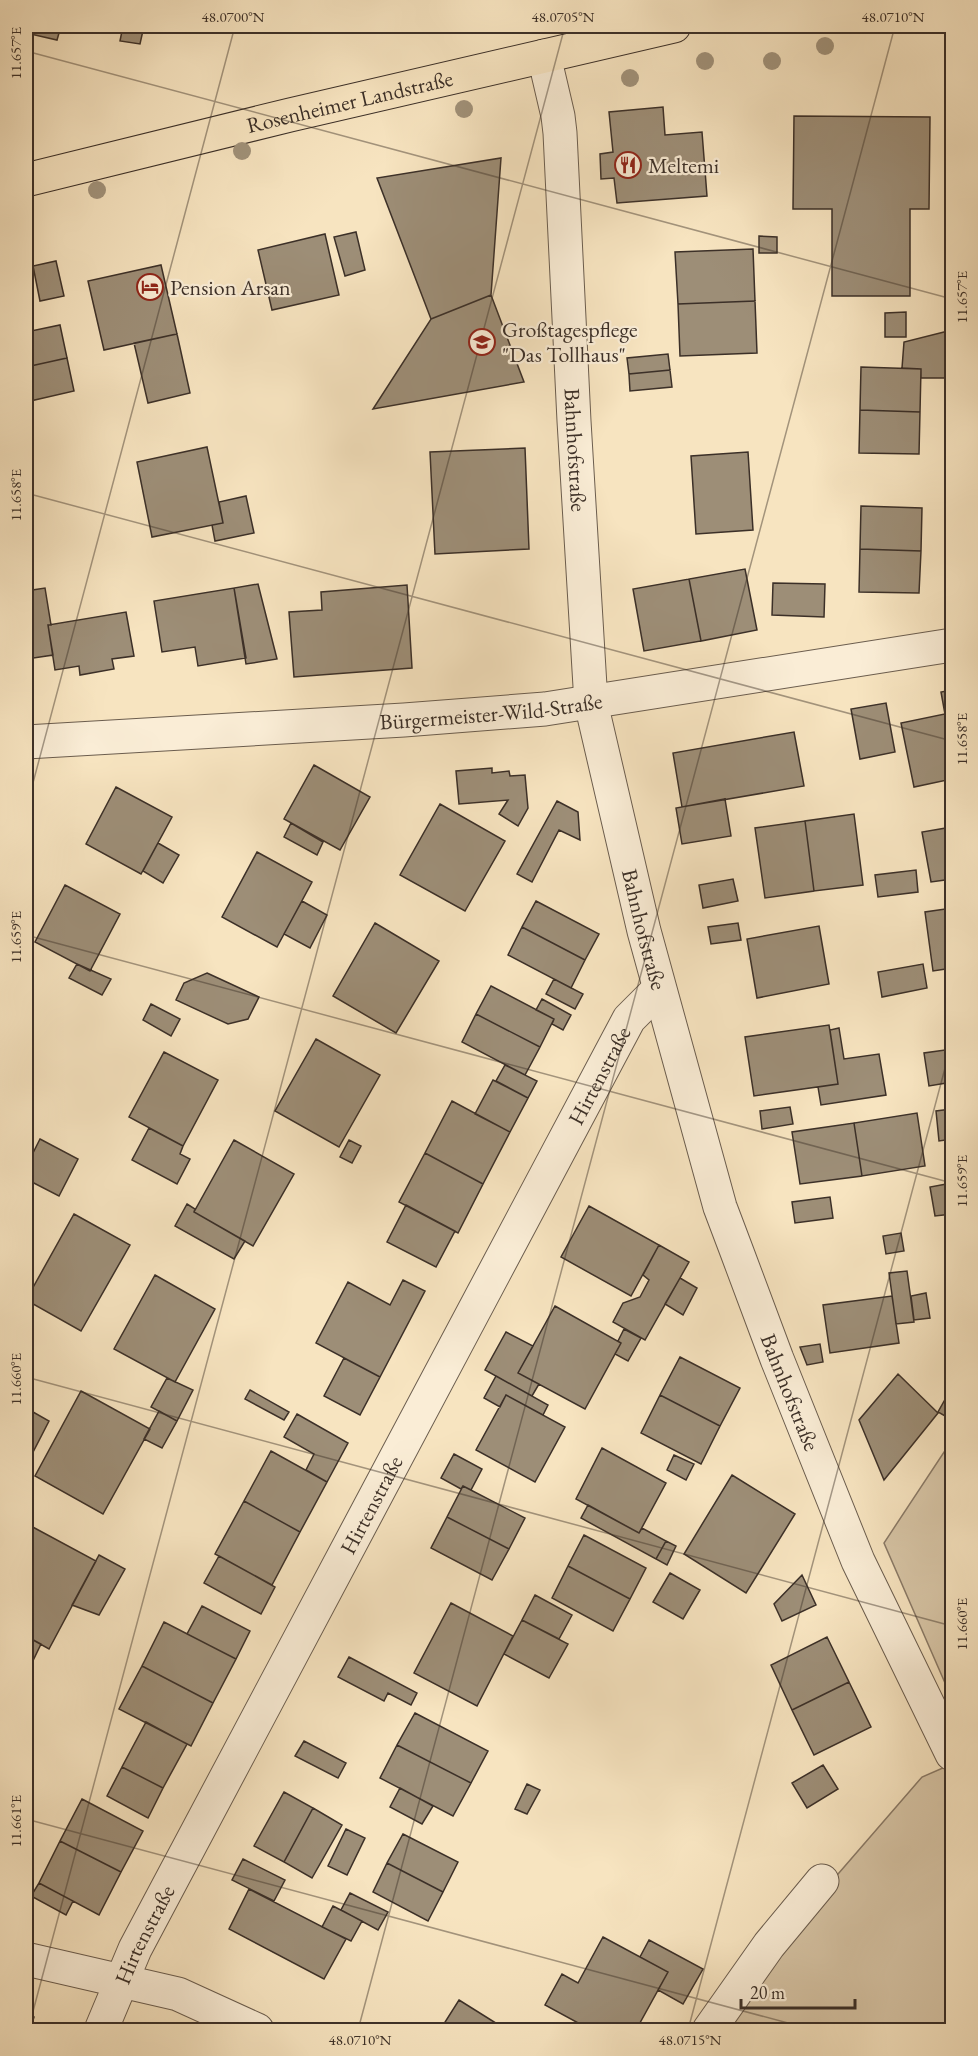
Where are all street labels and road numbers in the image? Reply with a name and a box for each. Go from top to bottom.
street label: Rosenheimer Landstraße [244,64,456,140]
street label: Bahnhofstraße [557,387,593,513]
street label: Bürgermeister-Wild-Straße [379,686,605,736]
street label: Bahnhofstraße [615,866,674,993]
street label: Hirtenstraße [561,1021,638,1130]
street label: Bahnhofstraße [754,1330,826,1456]
street label: Hirtenstraße [333,1450,410,1559]
street label: Hirtenstraße [108,1879,182,1989]

